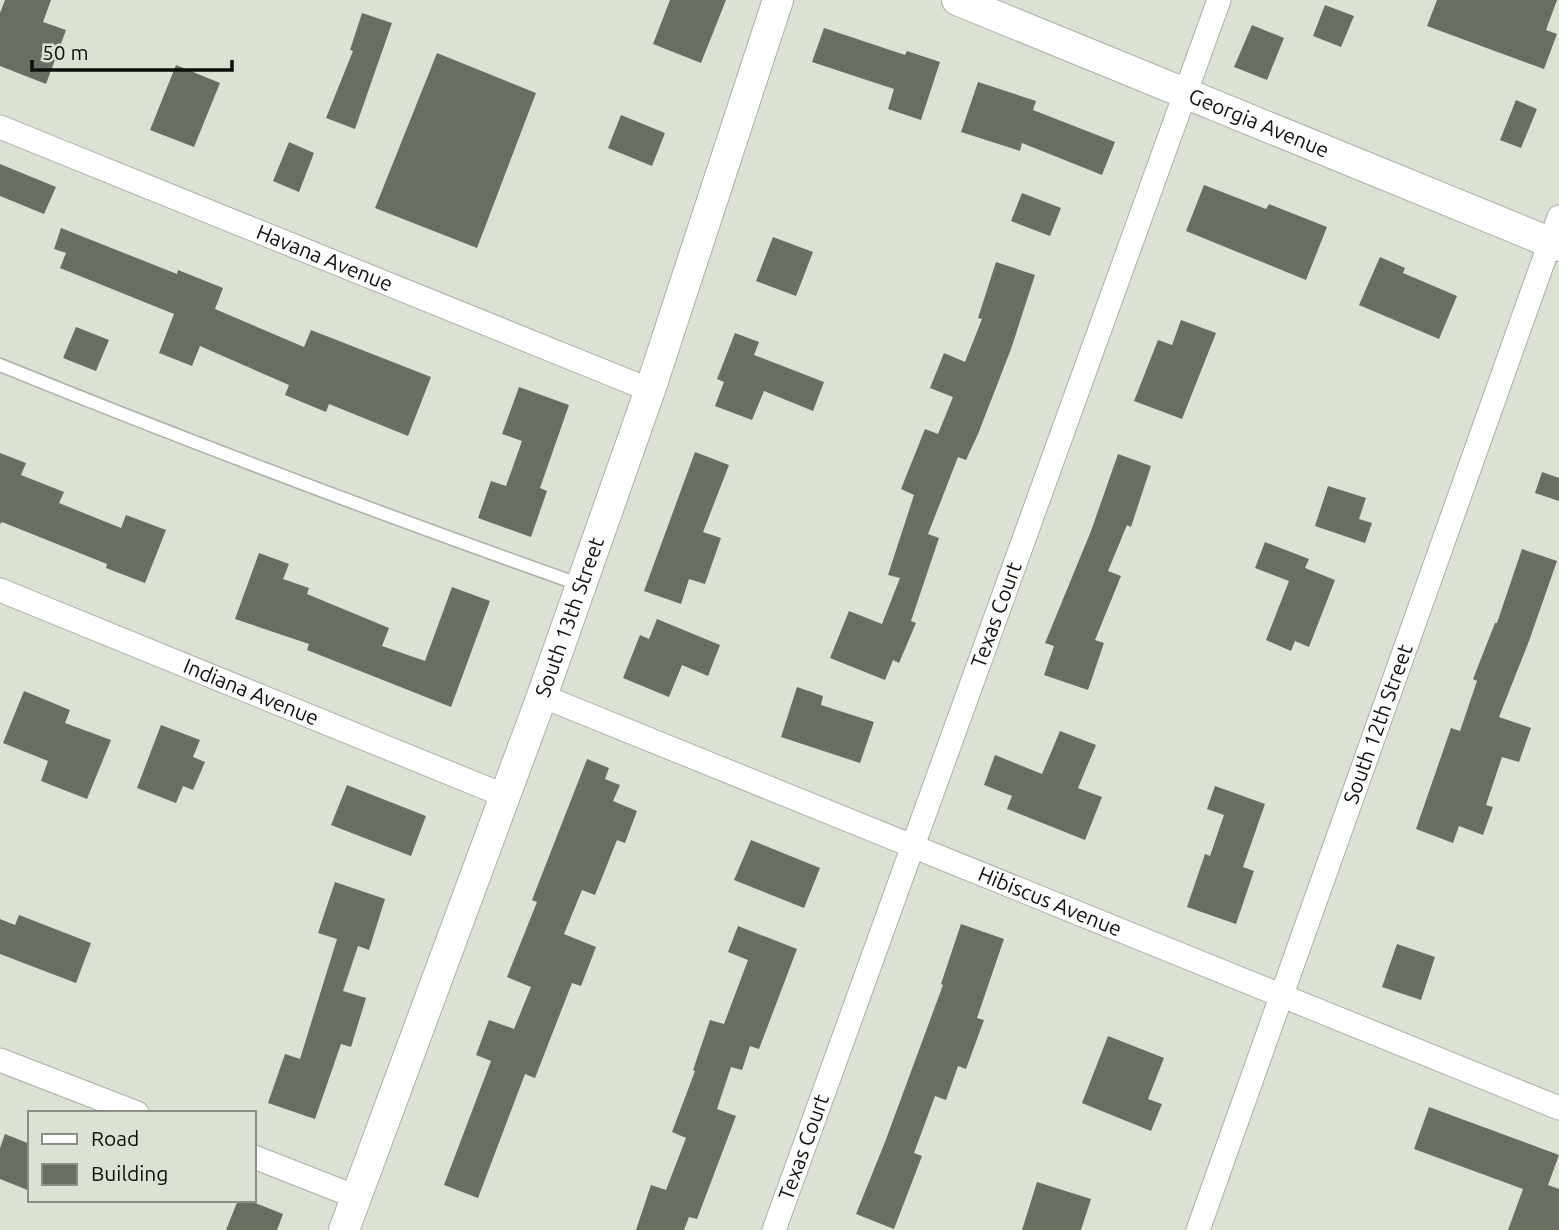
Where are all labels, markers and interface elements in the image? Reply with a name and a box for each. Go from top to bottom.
scale bar [32,28,231,72]
text: 50 m [42,40,89,64]
street label: Georgia Avenue [1185,83,1333,162]
street label: Havana Avenue [253,219,396,296]
street label: South 13th Street [530,534,608,700]
street label: Texas Court [965,558,1026,671]
street label: South 12th Street [1338,641,1417,807]
street label: Indiana Avenue [180,653,323,730]
street label: Hibiscus Avenue [975,861,1126,941]
street label: Texas Court [773,1091,833,1203]
legend [28,1111,256,1202]
text: Road [91,1126,139,1150]
text: Building [91,1161,168,1185]

